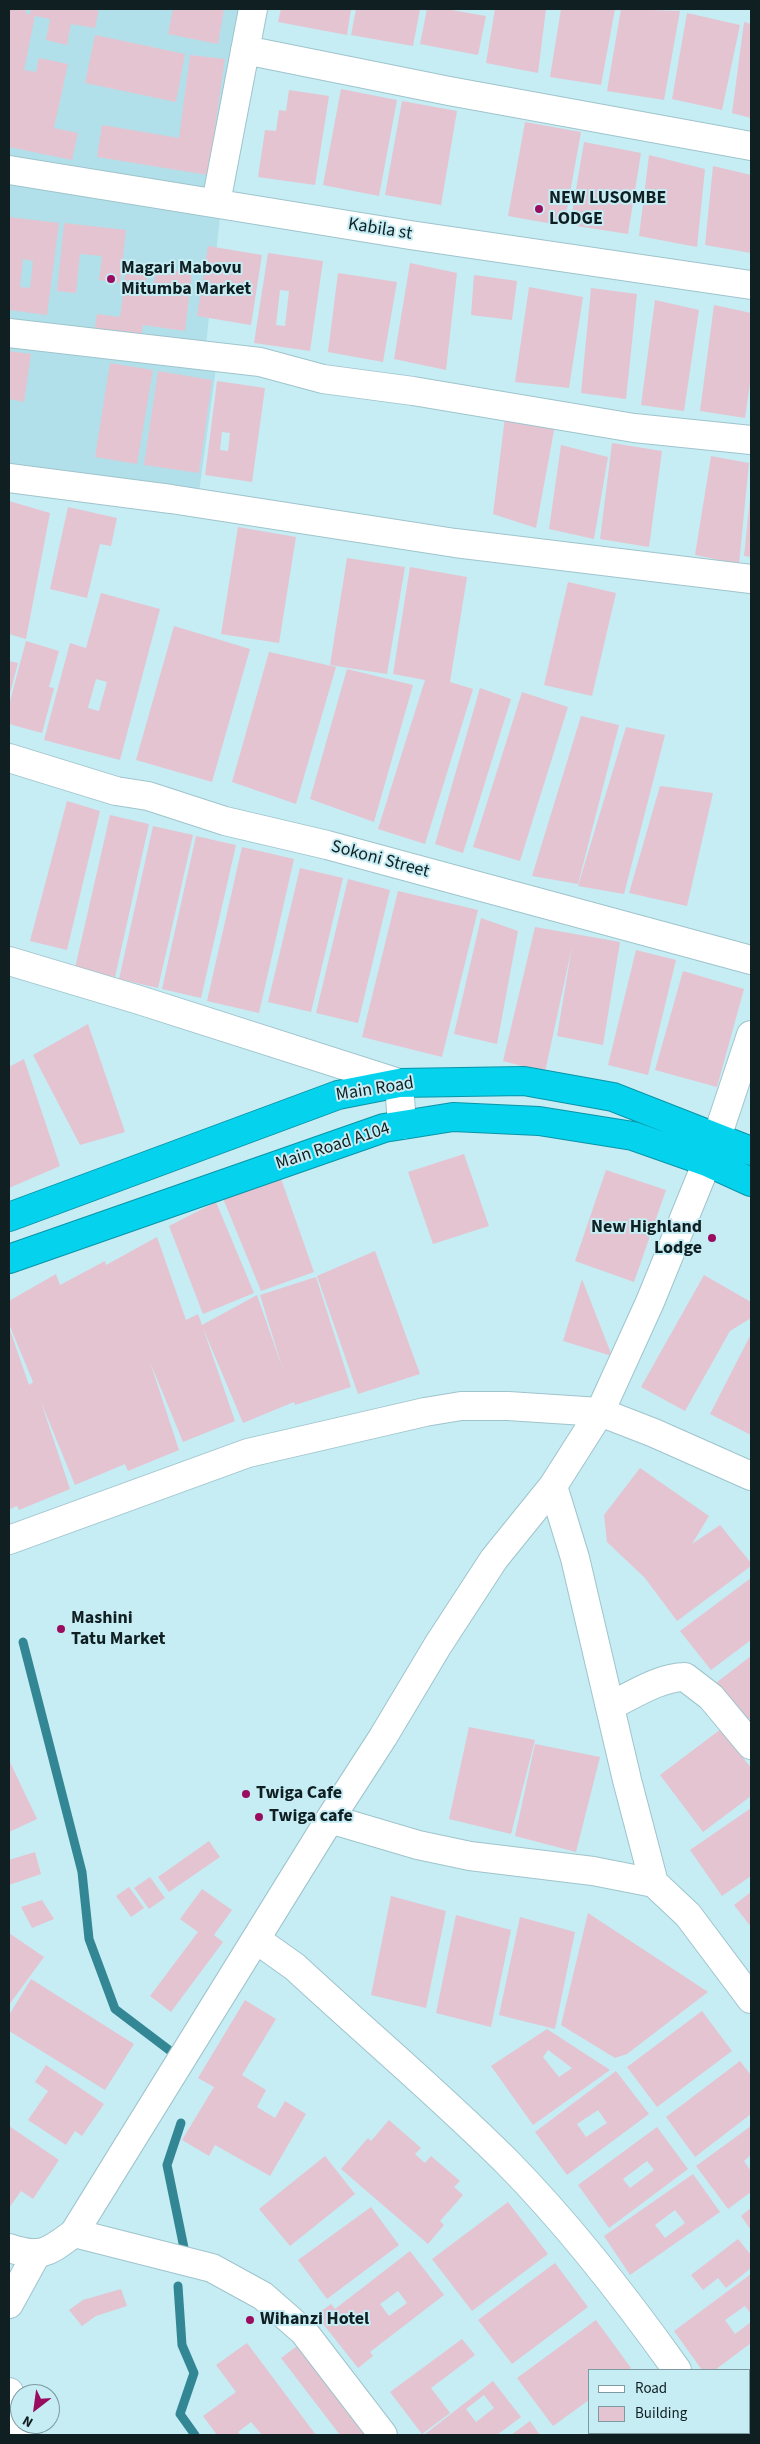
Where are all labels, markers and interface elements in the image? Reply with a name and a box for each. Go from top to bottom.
place label: NEW LUSOMBE LODGE [549,188,666,230]
marker: NEW LUSOMBE LODGE [533,203,545,215]
street label: Kabila st [347,214,413,246]
place label: Magari Mabovu Mitumba Market [121,258,251,300]
marker: Magari Mabovu Mitumba Market [105,273,117,285]
street label: Sokoni Street [329,837,431,883]
street label: Main Road [334,1073,416,1107]
street label: Main Road A104 [273,1118,393,1176]
place label: New Highland Lodge [591,1217,702,1260]
marker: New Highland Lodge [706,1232,718,1244]
place label: Mashini Tatu Market [71,1608,166,1650]
marker: Mashini Tatu Market [55,1623,67,1635]
place label: Twiga Cafe [256,1783,342,1805]
marker: Twiga Cafe [240,1788,252,1800]
place label: Twiga cafe [269,1806,353,1828]
marker: Twiga cafe [253,1811,265,1823]
place label: Wihanzi Hotel [260,2309,369,2331]
marker: Wihanzi Hotel [244,2314,256,2326]
legend [588,2369,750,2434]
text: Road [635,2378,667,2399]
north arrow [10,2384,60,2434]
text: Building [635,2403,687,2424]
text: N [19,2410,37,2432]

